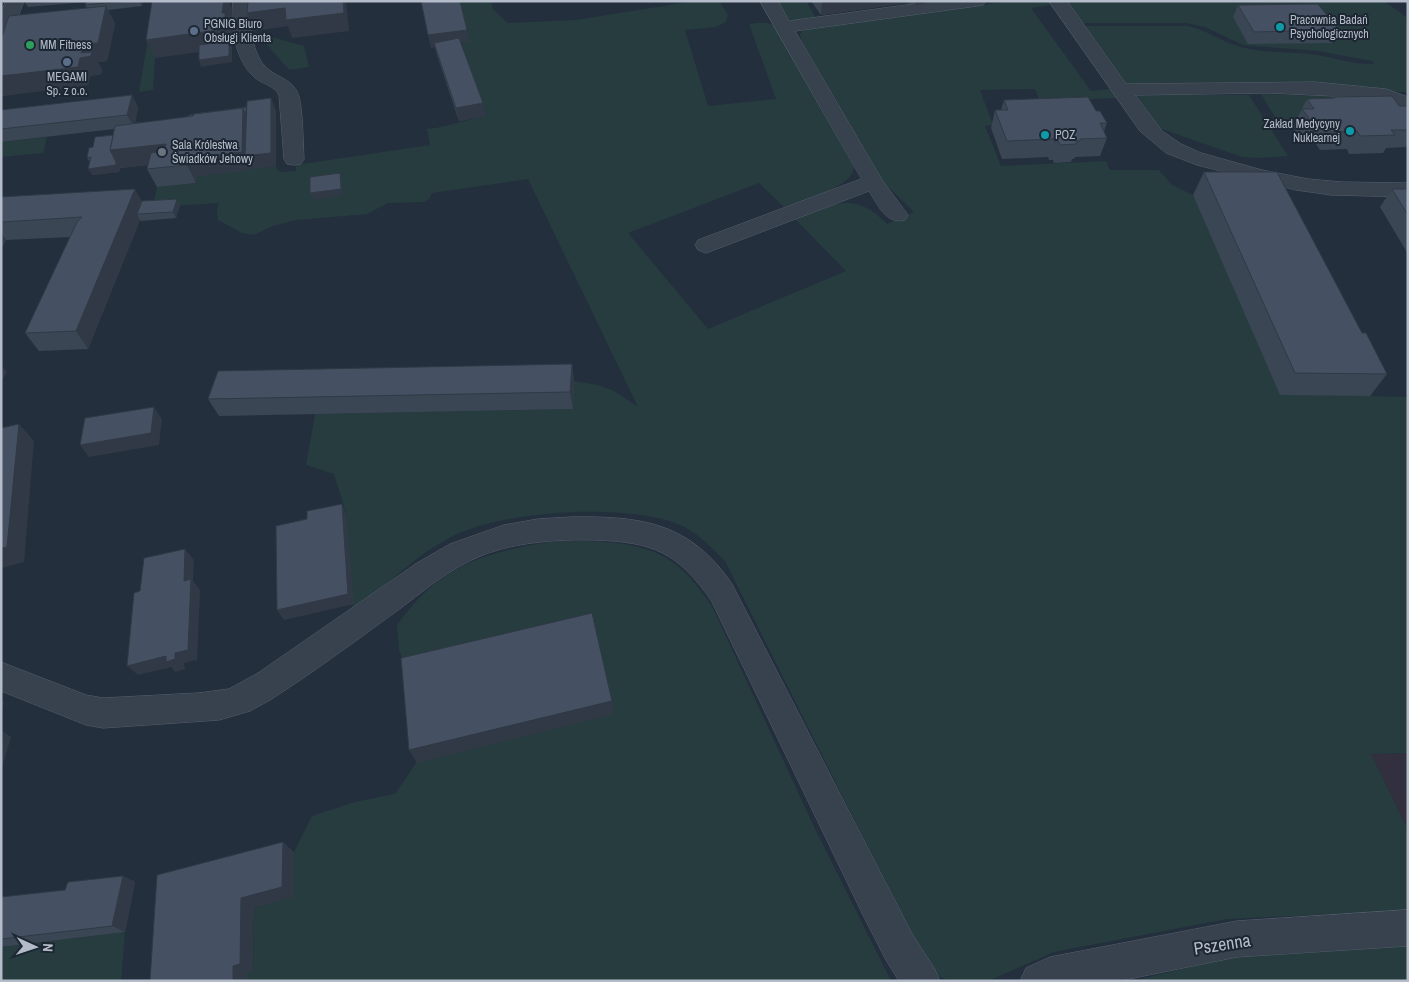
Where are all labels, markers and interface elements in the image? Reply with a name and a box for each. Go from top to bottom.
place label: Pracownia Badań Psychologicznych [1290,12,1369,42]
place label: PGNIG Biuro Obsługi Klienta [204,16,272,46]
marker: Pracownia Badań Psychologicznych [1274,21,1286,33]
marker: PGNIG Biuro Obsługi Klienta [188,25,200,37]
place label: MM Fitness [40,37,91,53]
marker: MM Fitness [24,39,36,51]
marker: MEGAMI Sp. z o.o. [61,56,73,68]
place label: MEGAMI Sp. z o.o. [46,69,88,99]
place label: Zakład Medycyny Nuklearnej [1263,116,1340,146]
marker: Zakład Medycyny Nuklearnej [1344,125,1356,137]
place label: POZ [1055,127,1075,143]
marker: POZ [1039,129,1051,141]
place label: Sala Królestwa Świadków Jehowy [172,137,253,167]
marker: Sala Królestwa Świadków Jehowy [156,146,168,158]
north arrow [10,922,60,972]
street label: Pszenna [1192,927,1252,961]
text: N [39,943,57,952]

